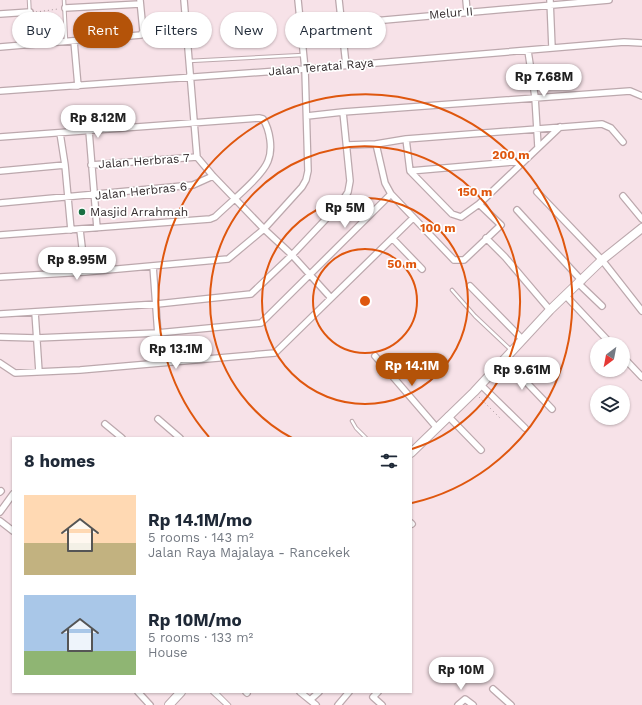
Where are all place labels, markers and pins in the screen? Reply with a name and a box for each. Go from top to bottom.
pin: Rp 7.68M [503,64,585,98]
pin: Rp 8.12M [57,105,139,139]
pin: Rp 5M [317,195,373,229]
place label: Masjid Arrahmah [90,205,188,219]
marker: Masjid Arrahmah [77,207,87,217]
pin: Rp 8.95M [36,247,118,281]
centre of rings [358,294,372,308]
pin: Rp 13.1M [135,336,217,370]
pin: Rp 14.1M [371,353,453,387]
pin: Rp 9.61M [481,357,563,391]
pin: Rp 10M [428,657,494,691]

